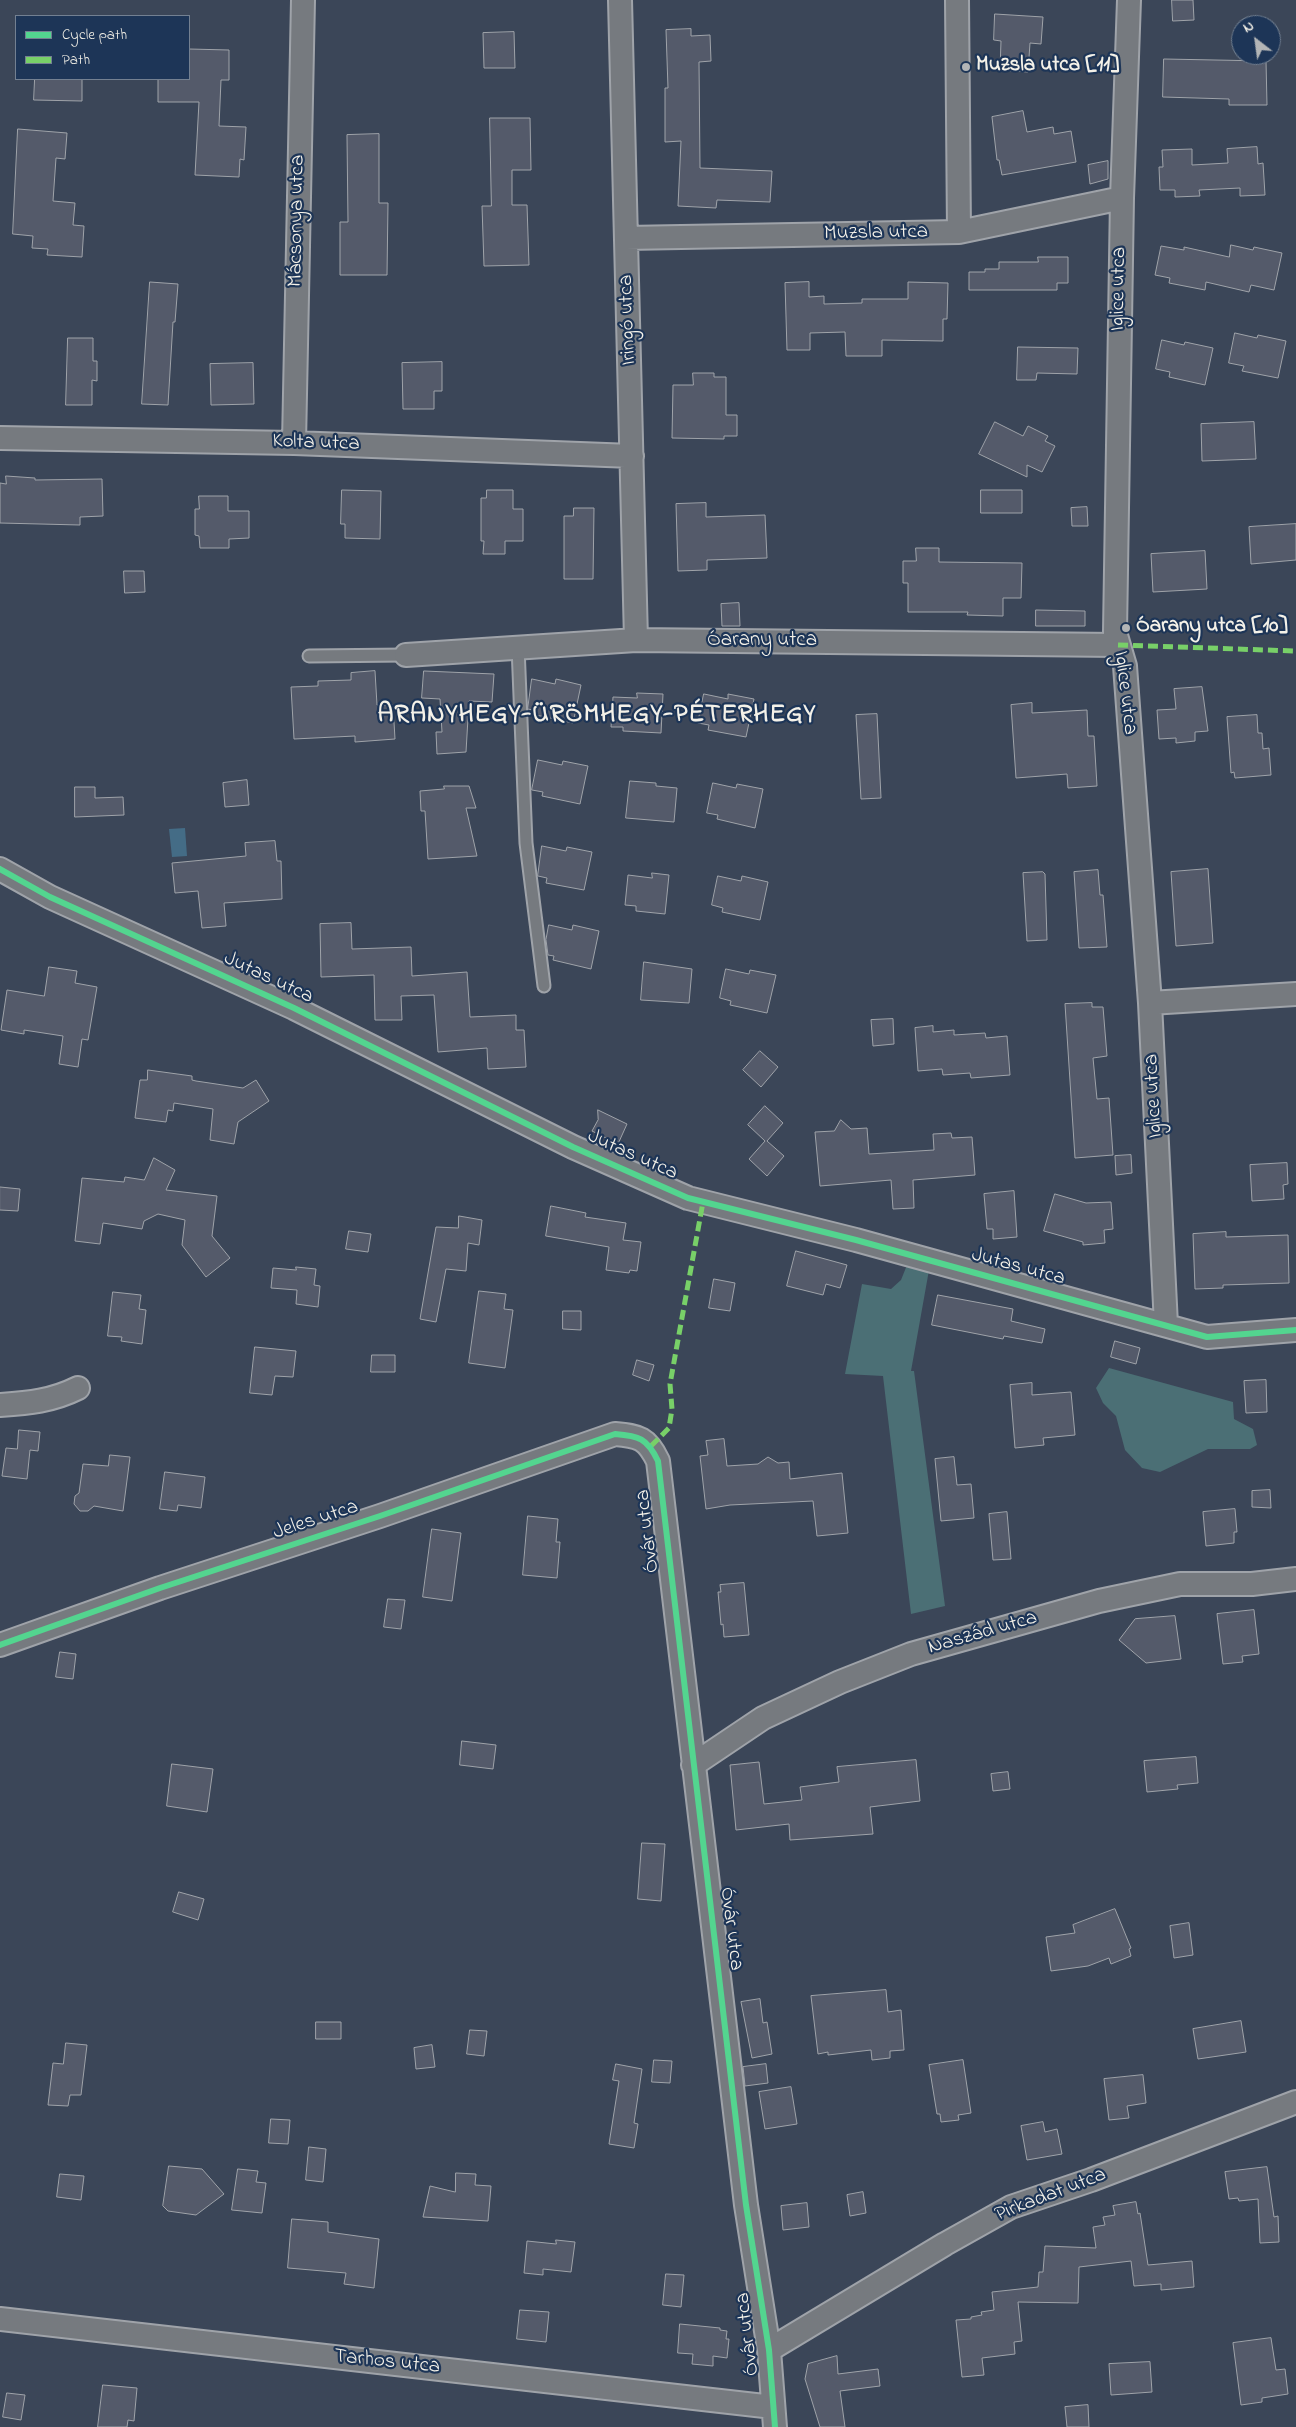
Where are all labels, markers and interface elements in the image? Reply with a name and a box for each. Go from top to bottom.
legend [15,15,190,80]
north arrow [1231,15,1281,65]
text: N [1239,16,1258,39]
text: Cycle path [62,24,127,46]
text: Path [62,49,90,71]
place label: Muzsla utca [11] [976,54,1119,80]
marker: Muzsla utca [11] [960,61,972,73]
street label: Mácsonya utca [284,154,312,288]
street label: Muzsla utca [824,220,928,248]
street label: Iglice utca [1107,247,1133,331]
street label: Iringó utca [615,274,643,366]
street label: Kolta utca [272,430,360,458]
place label: Óarany utca [10] [1136,615,1287,641]
marker: Óarany utca [10] [1120,622,1132,634]
street label: Óarany utca [707,629,817,655]
street label: Iglice utca [1106,650,1142,736]
district label: ARANYHEGY-ÜRÖMHEGY-PÉTERHEGY [374,701,820,733]
street label: Jutas utca [219,947,317,1011]
street label: Iglice utca [1140,1053,1170,1139]
street label: Jutas utca [583,1125,681,1187]
street label: Jutas utca [968,1243,1068,1293]
street label: Óvár utca [631,1488,667,1574]
street label: Jeles utca [270,1495,362,1547]
street label: Naszád utca [926,1606,1040,1662]
street label: Óvár utca [712,1886,748,1972]
street label: Pirkadat utca [992,2163,1110,2229]
street label: Óvár utca [731,2291,767,2377]
street label: Tarhos utca [333,2345,441,2381]

